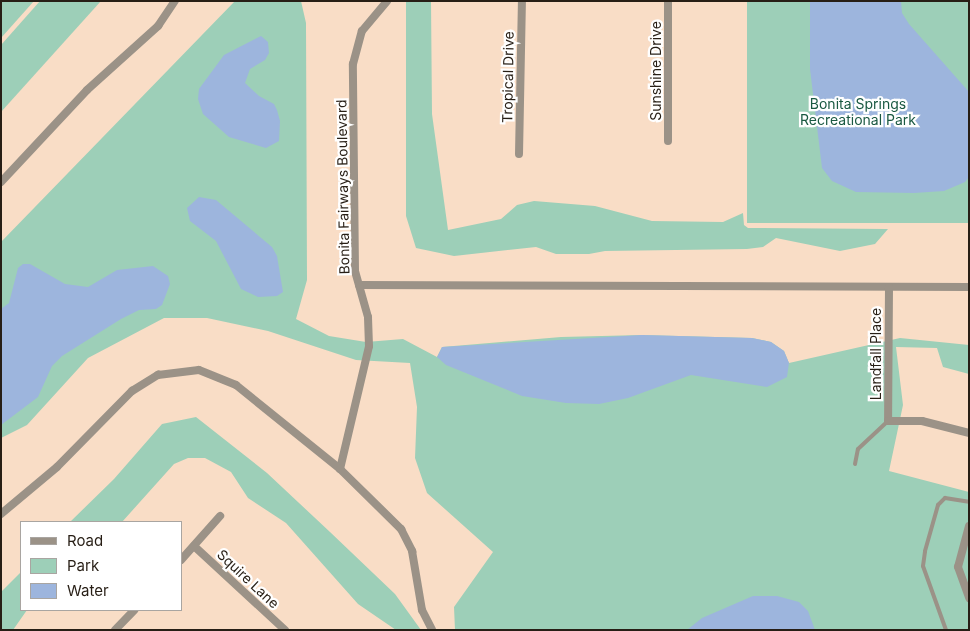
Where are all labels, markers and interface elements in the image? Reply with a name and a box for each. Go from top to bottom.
street label: Sunshine Drive [648,21,664,121]
street label: Tropical Drive [499,31,517,123]
park label: Bonita Springs Recreational Park [800,96,916,128]
street label: Bonita Fairways Boulevard [333,99,353,275]
street label: Landfall Place [868,308,884,400]
legend [20,521,182,611]
text: Road [67,531,103,550]
street label: Squire Lane [214,546,282,612]
text: Park [67,556,99,575]
text: Water [67,581,109,600]

